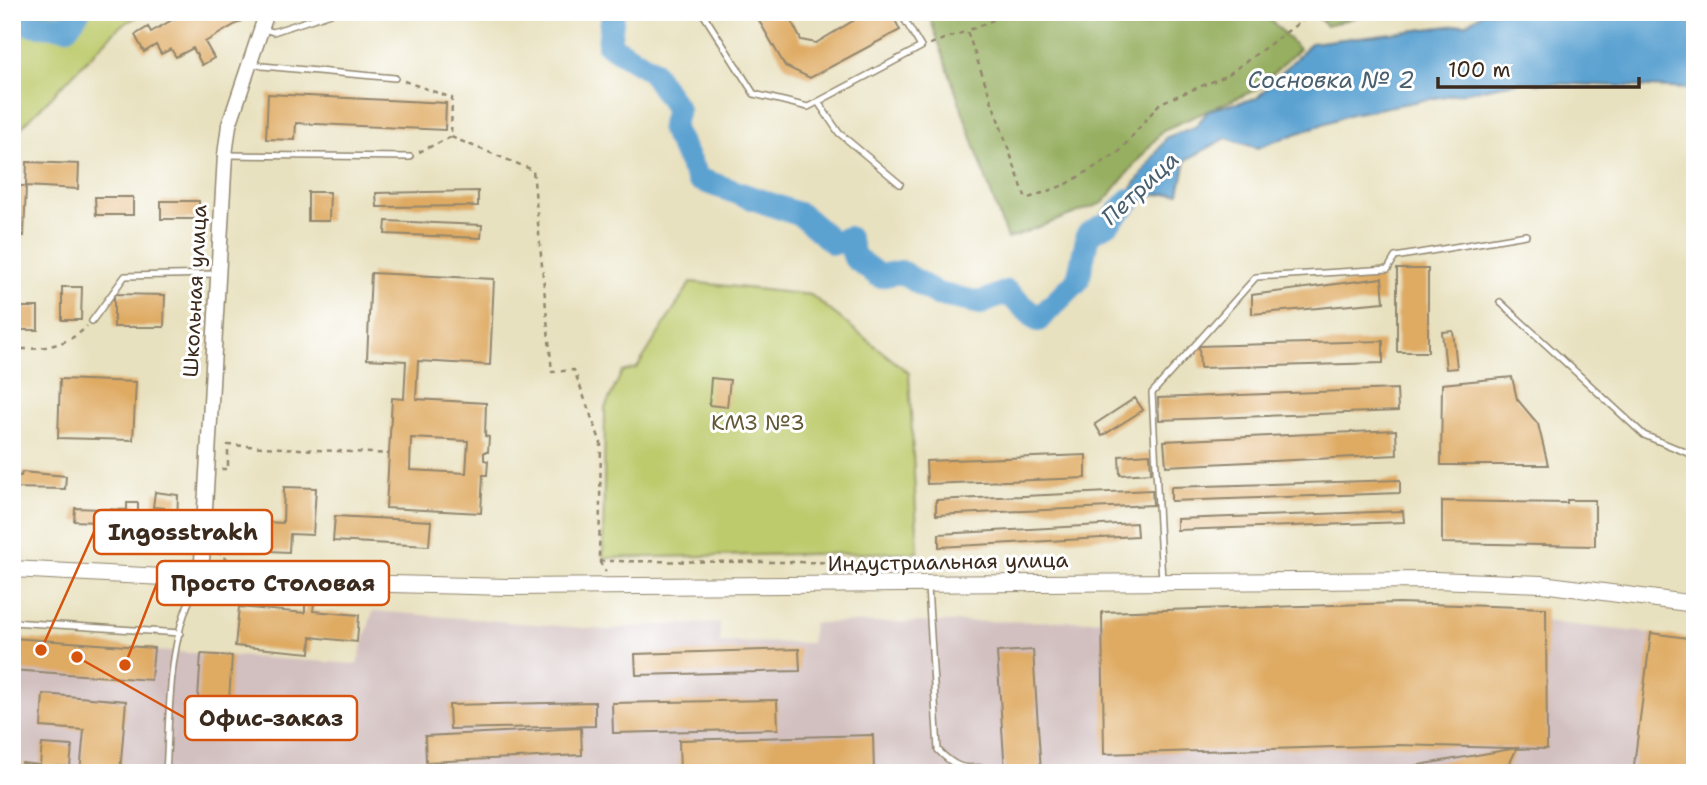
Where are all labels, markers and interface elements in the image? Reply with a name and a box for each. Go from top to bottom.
scale bar [1438,46,1639,90]
text: 100 m [1448,56,1511,84]
water label: Сосновка № 2 [1248,65,1414,95]
water label: Петрица [1095,144,1185,232]
street label: Школьная улица [176,204,214,378]
park label: КМЗ №3 [711,409,805,437]
callout: Ingosstrakh [94,510,272,554]
text: Ingosstrakh [108,517,258,547]
street label: Индустриальная улица [827,546,1069,578]
callout: Просто Столовая [157,561,389,605]
text: Просто Столовая [171,568,375,598]
callout: Офис-заказ [185,696,357,740]
text: Офис-заказ [199,703,343,733]

